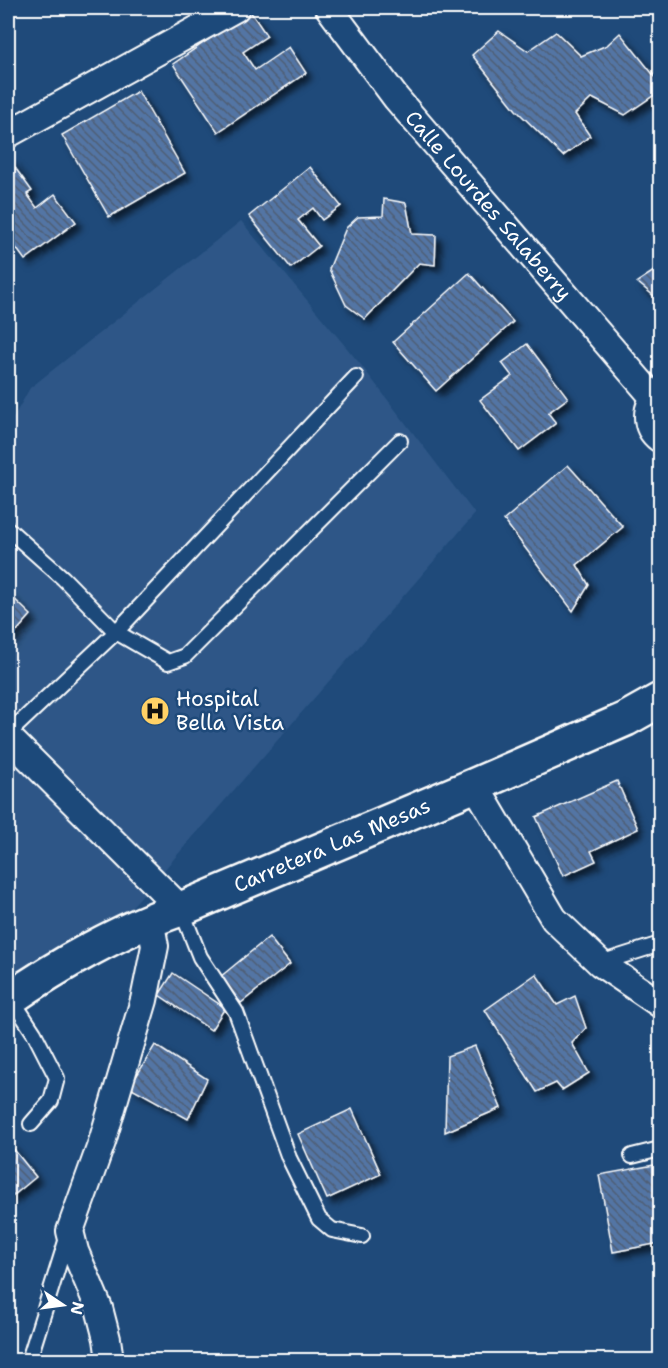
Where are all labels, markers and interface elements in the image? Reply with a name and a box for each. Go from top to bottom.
street label: Calle Lourdes Salaberry [399,104,578,307]
place label: Hospital Bella Vista [176,685,284,737]
hospital icon: Hospital Bella Vista [139,695,171,727]
street label: Carretera Las Mesas [229,791,435,899]
north arrow [33,1275,93,1335]
text: N [65,1300,89,1317]

